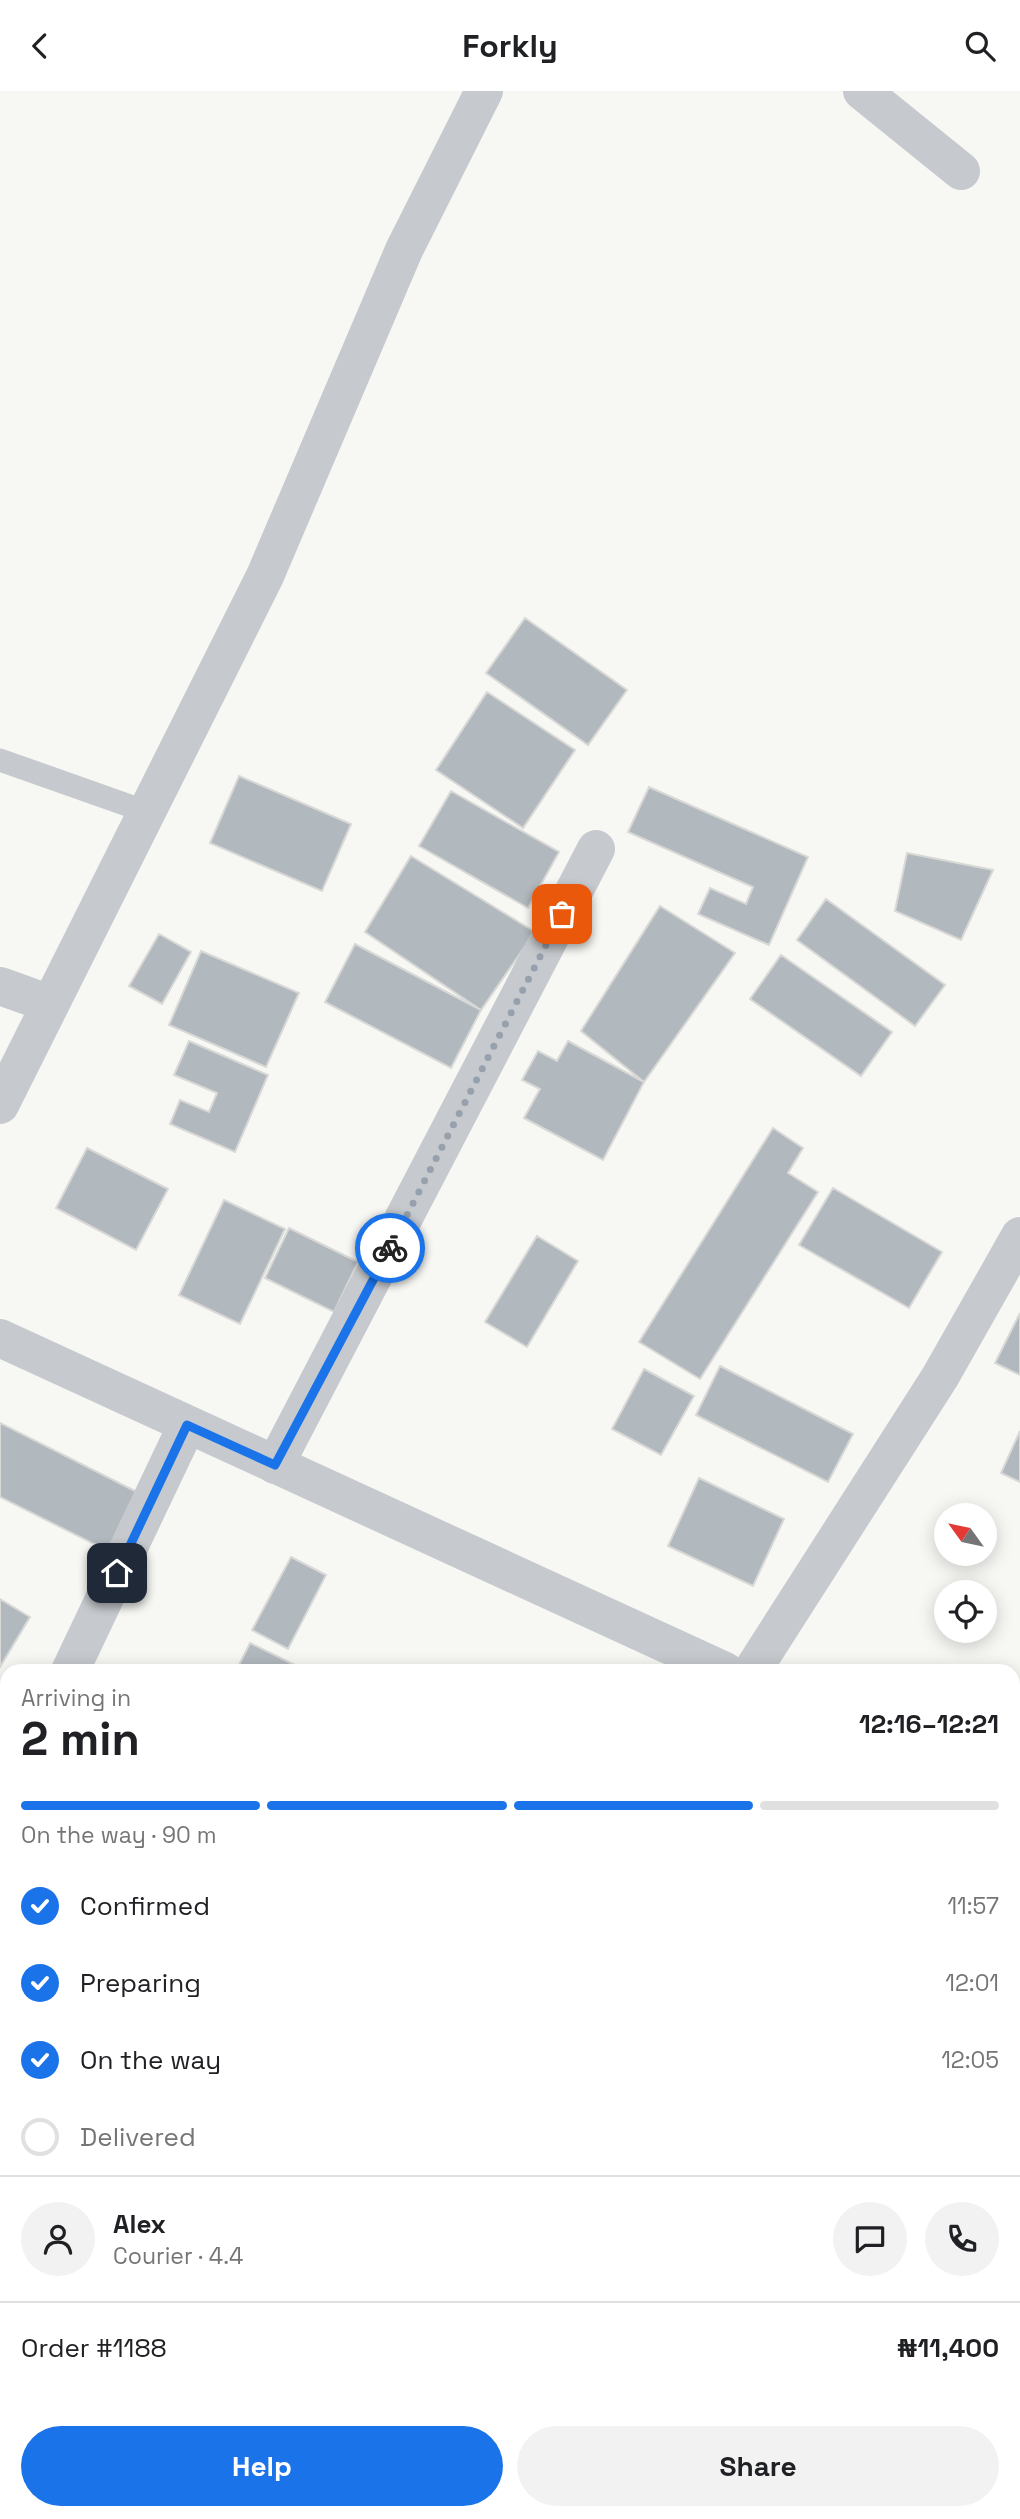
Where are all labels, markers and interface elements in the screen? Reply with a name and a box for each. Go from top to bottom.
text: Forkly [462,26,558,66]
icon: back [21,27,59,65]
icon: search [961,27,999,65]
pin [532,884,592,944]
icon: bag [543,895,581,933]
courier [355,1213,425,1283]
icon: bike [371,1229,409,1267]
north arrow [934,1503,998,1566]
map controls [934,1503,997,1643]
pin [87,1543,147,1603]
icon: home [98,1554,136,1592]
button: locate [934,1580,997,1643]
text: Arriving in [21,1683,131,1713]
text: 12:16–12:21 [859,1707,999,1741]
text: 2 min [21,1710,140,1768]
text: On the way · 90 m [21,1820,216,1850]
icon: check [21,1887,59,1925]
text: Confirmed [80,1889,210,1923]
text: 11:57 [947,1891,999,1921]
icon: check [21,1964,59,2002]
text: Preparing [80,1966,201,2000]
text: 12:01 [945,1968,999,1998]
icon: check [21,2041,59,2079]
text: On the way [80,2043,221,2077]
text: 12:05 [941,2045,999,2075]
text: Delivered [80,2120,196,2154]
button: person [21,2202,95,2276]
button: chat [833,2202,907,2276]
button: phone [925,2202,999,2276]
text: Alex [113,2207,166,2241]
text: Courier · 4.4 [113,2241,243,2271]
text: Order #1188 [21,2331,167,2365]
text: ₦11,400 [897,2331,999,2365]
button: Help [21,2426,503,2506]
button: Share [517,2426,999,2506]

